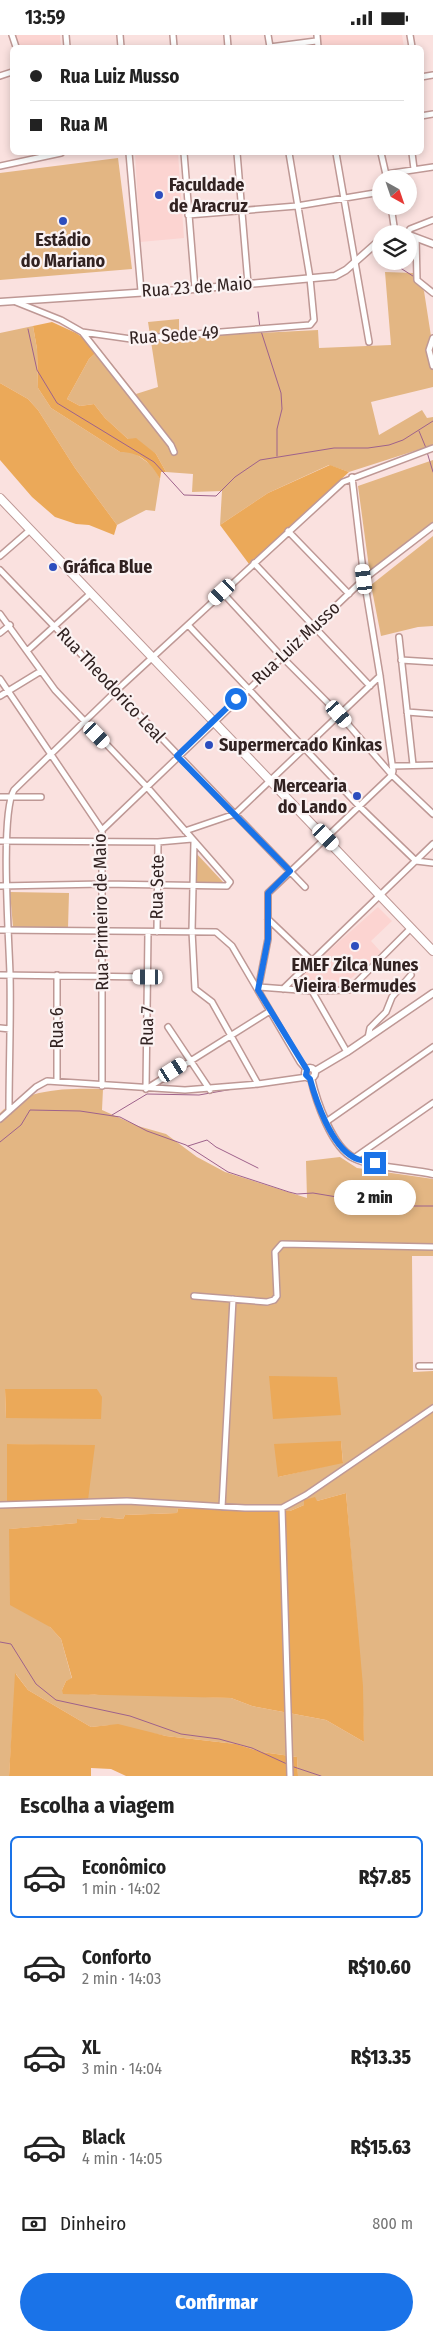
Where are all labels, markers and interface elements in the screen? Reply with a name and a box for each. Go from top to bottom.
text: 13:59 [25,6,65,29]
text: Rua Luiz Musso [60,65,179,88]
text: Rua M [60,113,108,136]
north arrow [372,170,418,215]
map controls [372,170,417,270]
place label: Faculdade de Aracruz [169,174,248,217]
marker: Faculdade de Aracruz [153,189,165,201]
marker: Estádio do Mariano [57,215,69,227]
button: layers [372,225,417,270]
place label: Estádio do Mariano [21,229,106,272]
street label: Rua 23 de Maio [141,272,253,302]
street label: Rua Sede 49 [128,321,220,349]
place label: Gráfica Blue [63,556,152,578]
marker: Gráfica Blue [47,561,59,573]
car [354,563,373,595]
car [205,576,238,608]
street label: Rua Luiz Musso [247,597,345,689]
street label: Rua Theodorico Leal [52,623,170,747]
route start [225,688,247,710]
car [323,698,354,730]
car [81,719,112,751]
place label: Supermercado Kinkas [219,734,382,756]
marker: Supermercado Kinkas [203,739,215,751]
place label: Mercearia do Lando [273,775,347,818]
marker: Mercearia do Lando [351,790,363,802]
car [310,821,341,853]
street label: Rua Primeiro de Maio [89,833,113,991]
street label: Rua Sete [145,854,169,919]
marker: EMEF Zilca Nunes Vieira Bermudes [349,940,361,952]
place label: EMEF Zilca Nunes Vieira Bermudes [292,954,419,997]
car [133,970,163,985]
street label: Rua 7 [136,1006,158,1046]
street label: Rua 6 [46,1007,68,1049]
car [156,1056,189,1084]
route end [364,1152,386,1174]
callout: 2 min [334,1181,416,1215]
text: 2 min [357,1188,393,1207]
text: Escolha a viagem [20,1792,175,1819]
icon: car [22,1855,67,1900]
text: Econômico [82,1856,166,1879]
text: R$7.85 [359,1866,411,1889]
text: 1 min · 14:02 [82,1879,160,1898]
icon: car [22,1945,67,1990]
text: Conforto [82,1946,151,1969]
text: R$10.60 [348,1956,411,1979]
text: 2 min · 14:03 [82,1969,161,1988]
icon: car [22,2035,67,2080]
text: XL [82,2036,101,2059]
text: R$13.35 [351,2046,411,2069]
text: 3 min · 14:04 [82,2059,162,2078]
icon: car [22,2125,67,2170]
text: Black [82,2126,125,2149]
text: R$15.63 [351,2136,411,2159]
text: 4 min · 14:05 [82,2149,162,2168]
icon: cash [20,2210,48,2238]
text: Dinheiro [60,2212,126,2235]
text: 800 m [372,2214,413,2233]
button: Confirmar [20,2273,413,2331]

